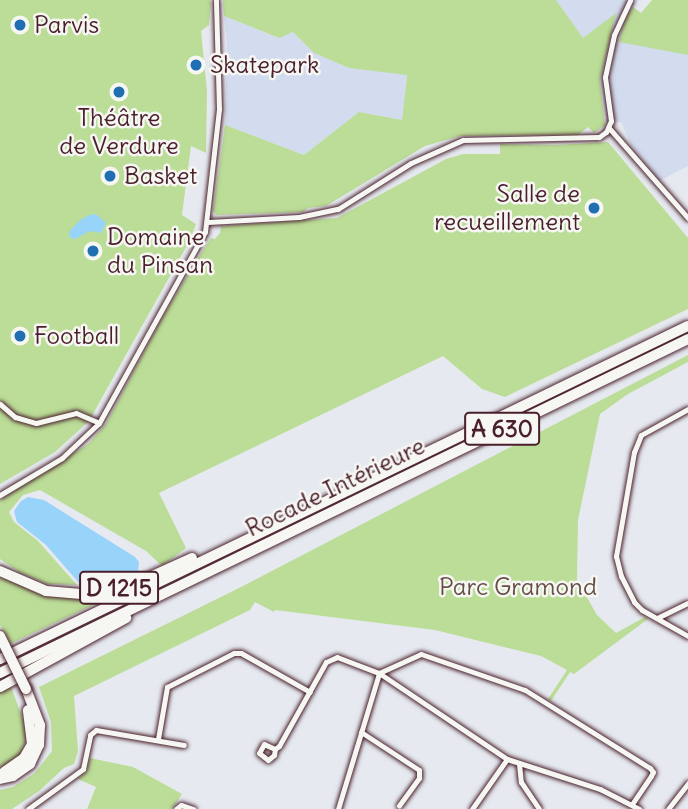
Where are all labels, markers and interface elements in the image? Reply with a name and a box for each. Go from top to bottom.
place label: Parvis [34,11,99,39]
marker: Parvis [12,17,28,33]
place label: Skatepark [210,51,319,79]
marker: Skatepark [188,57,204,73]
marker: Théâtre de Verdure [111,84,127,100]
place label: Théâtre de Verdure [59,104,179,160]
place label: Basket [124,162,197,190]
marker: Basket [102,168,118,184]
place label: Salle de recueillement [434,180,580,236]
marker: Salle de recueillement [586,200,602,216]
place label: Domaine du Pinsan [107,223,213,279]
marker: Domaine du Pinsan [85,243,101,259]
place label: Football [34,322,119,350]
marker: Football [12,328,28,344]
road number: A 630 [463,410,540,448]
street label: Rocade Intérieure [241,431,429,543]
road number: D 1215 [79,568,159,608]
park label: Parc Gramond [439,573,597,601]

